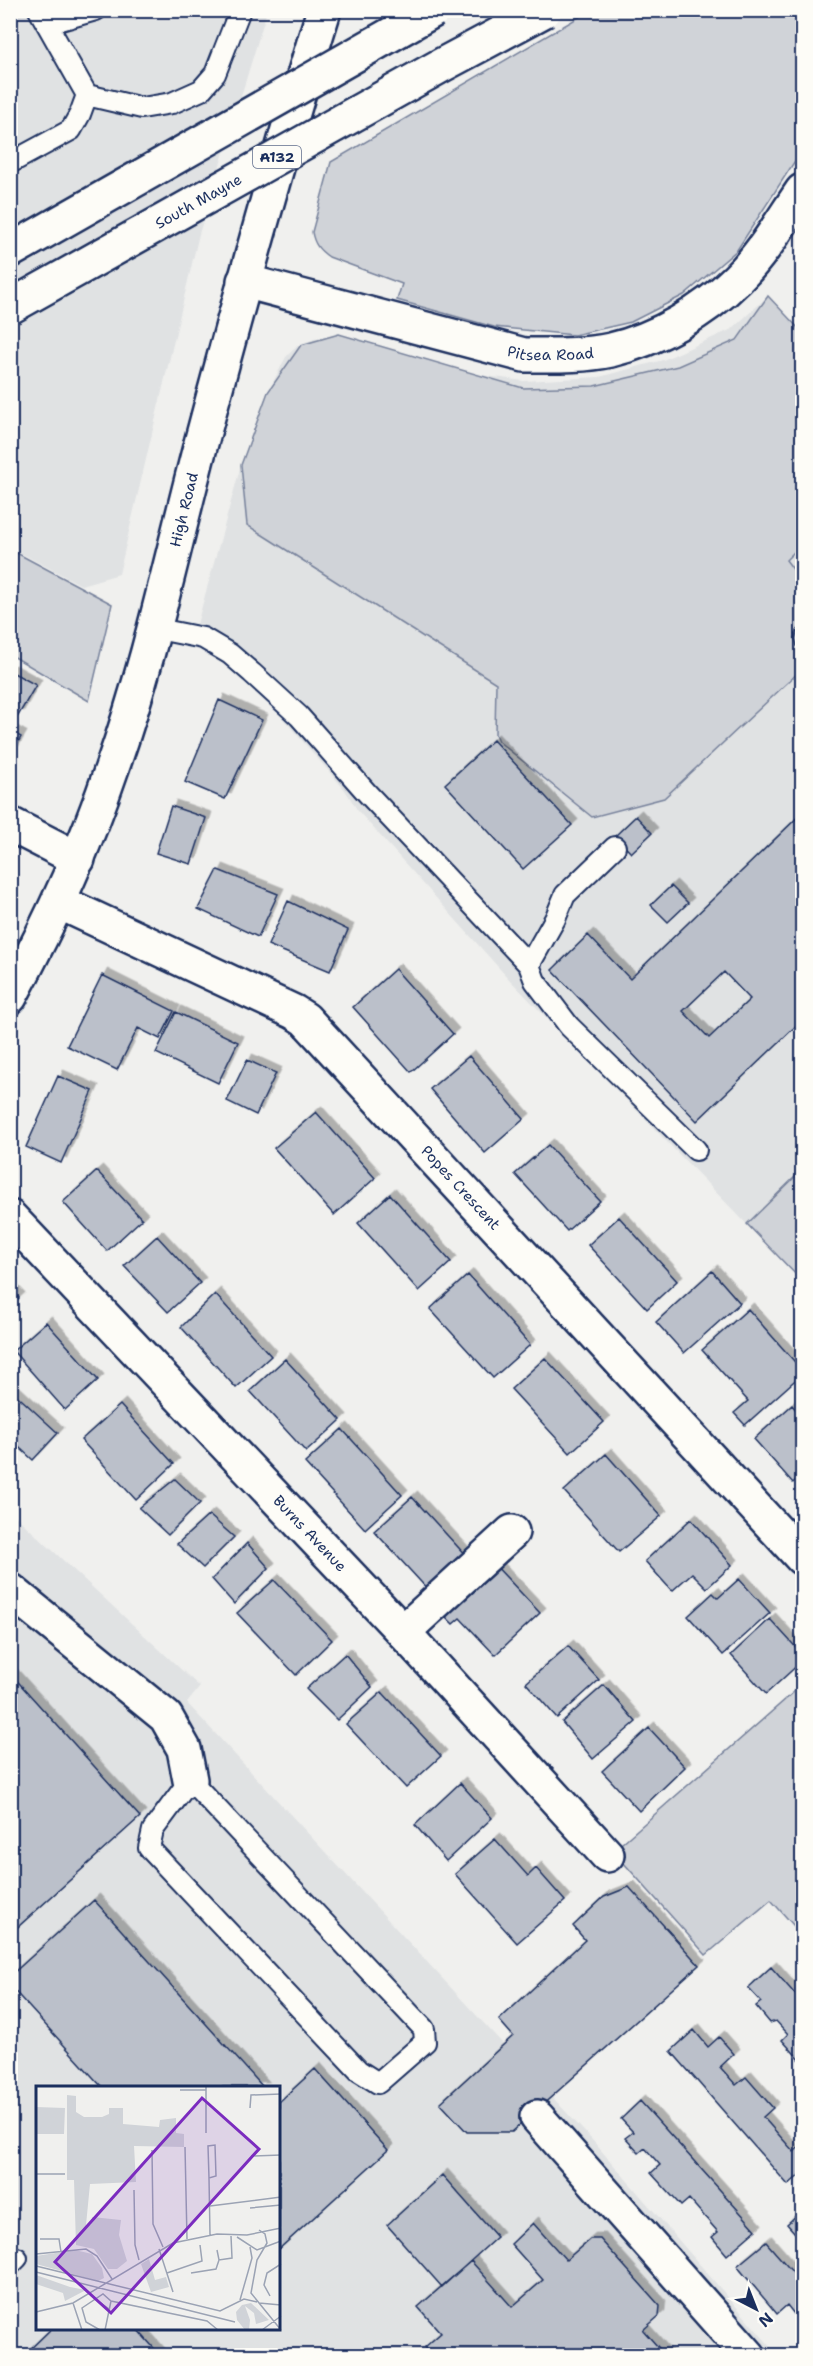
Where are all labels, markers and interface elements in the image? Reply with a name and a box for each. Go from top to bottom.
road number: A132 [253,146,301,168]
street label: South Mayne [152,169,245,234]
street label: Pitsea Road [505,341,595,365]
street label: High Road [165,470,203,549]
street label: Popes Crescent [417,1141,505,1234]
street label: Burns Avenue [269,1491,351,1576]
inset map [36,2086,280,2330]
north arrow [726,2279,786,2339]
text: N [754,2308,777,2332]

